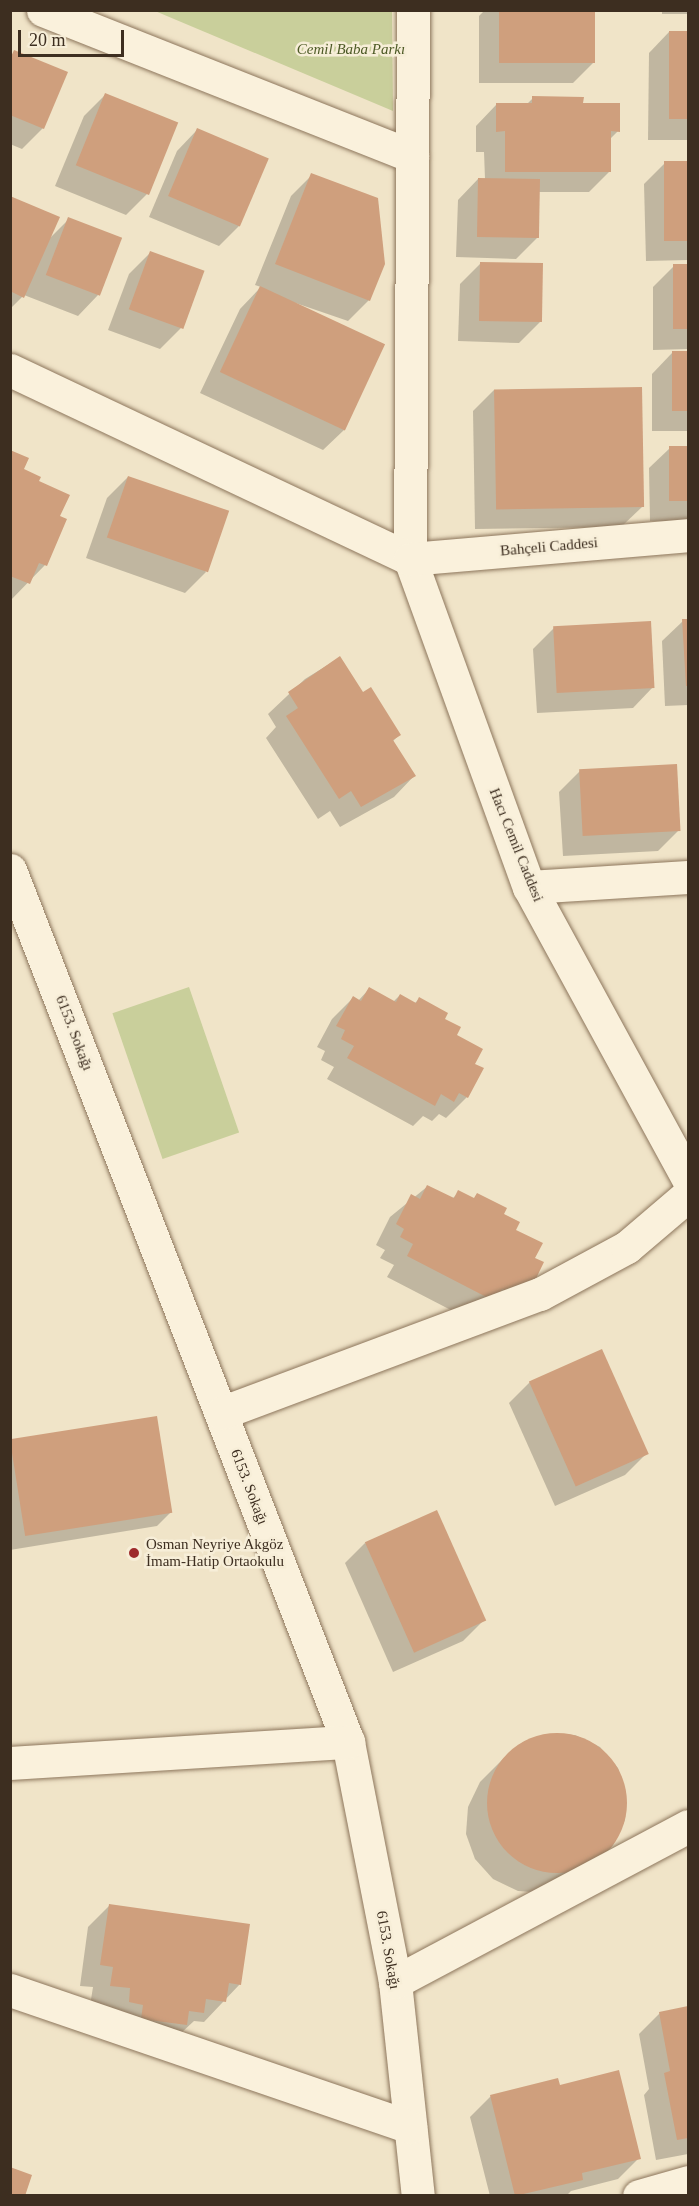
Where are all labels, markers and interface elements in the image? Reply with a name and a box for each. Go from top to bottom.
scale bar [21,18,128,56]
text: 20 m [29,30,66,50]
park label: Cemil Baba Parkı [297,41,405,59]
street label: Bahçeli Caddesi [499,534,599,560]
street label: Hacı Cemil Caddesi [485,786,547,904]
street label: 6153. Sokağı [51,993,97,1073]
street label: 6153. Sokağı [226,1447,272,1527]
place label: Osman Neyriye Akgöz İmam-Hatip Ortaokulu [146,1535,284,1570]
marker: Osman Neyriye Akgöz İmam-Hatip Ortaokulu [127,1546,141,1560]
street label: 6153. Sokağı [372,1909,404,1991]

